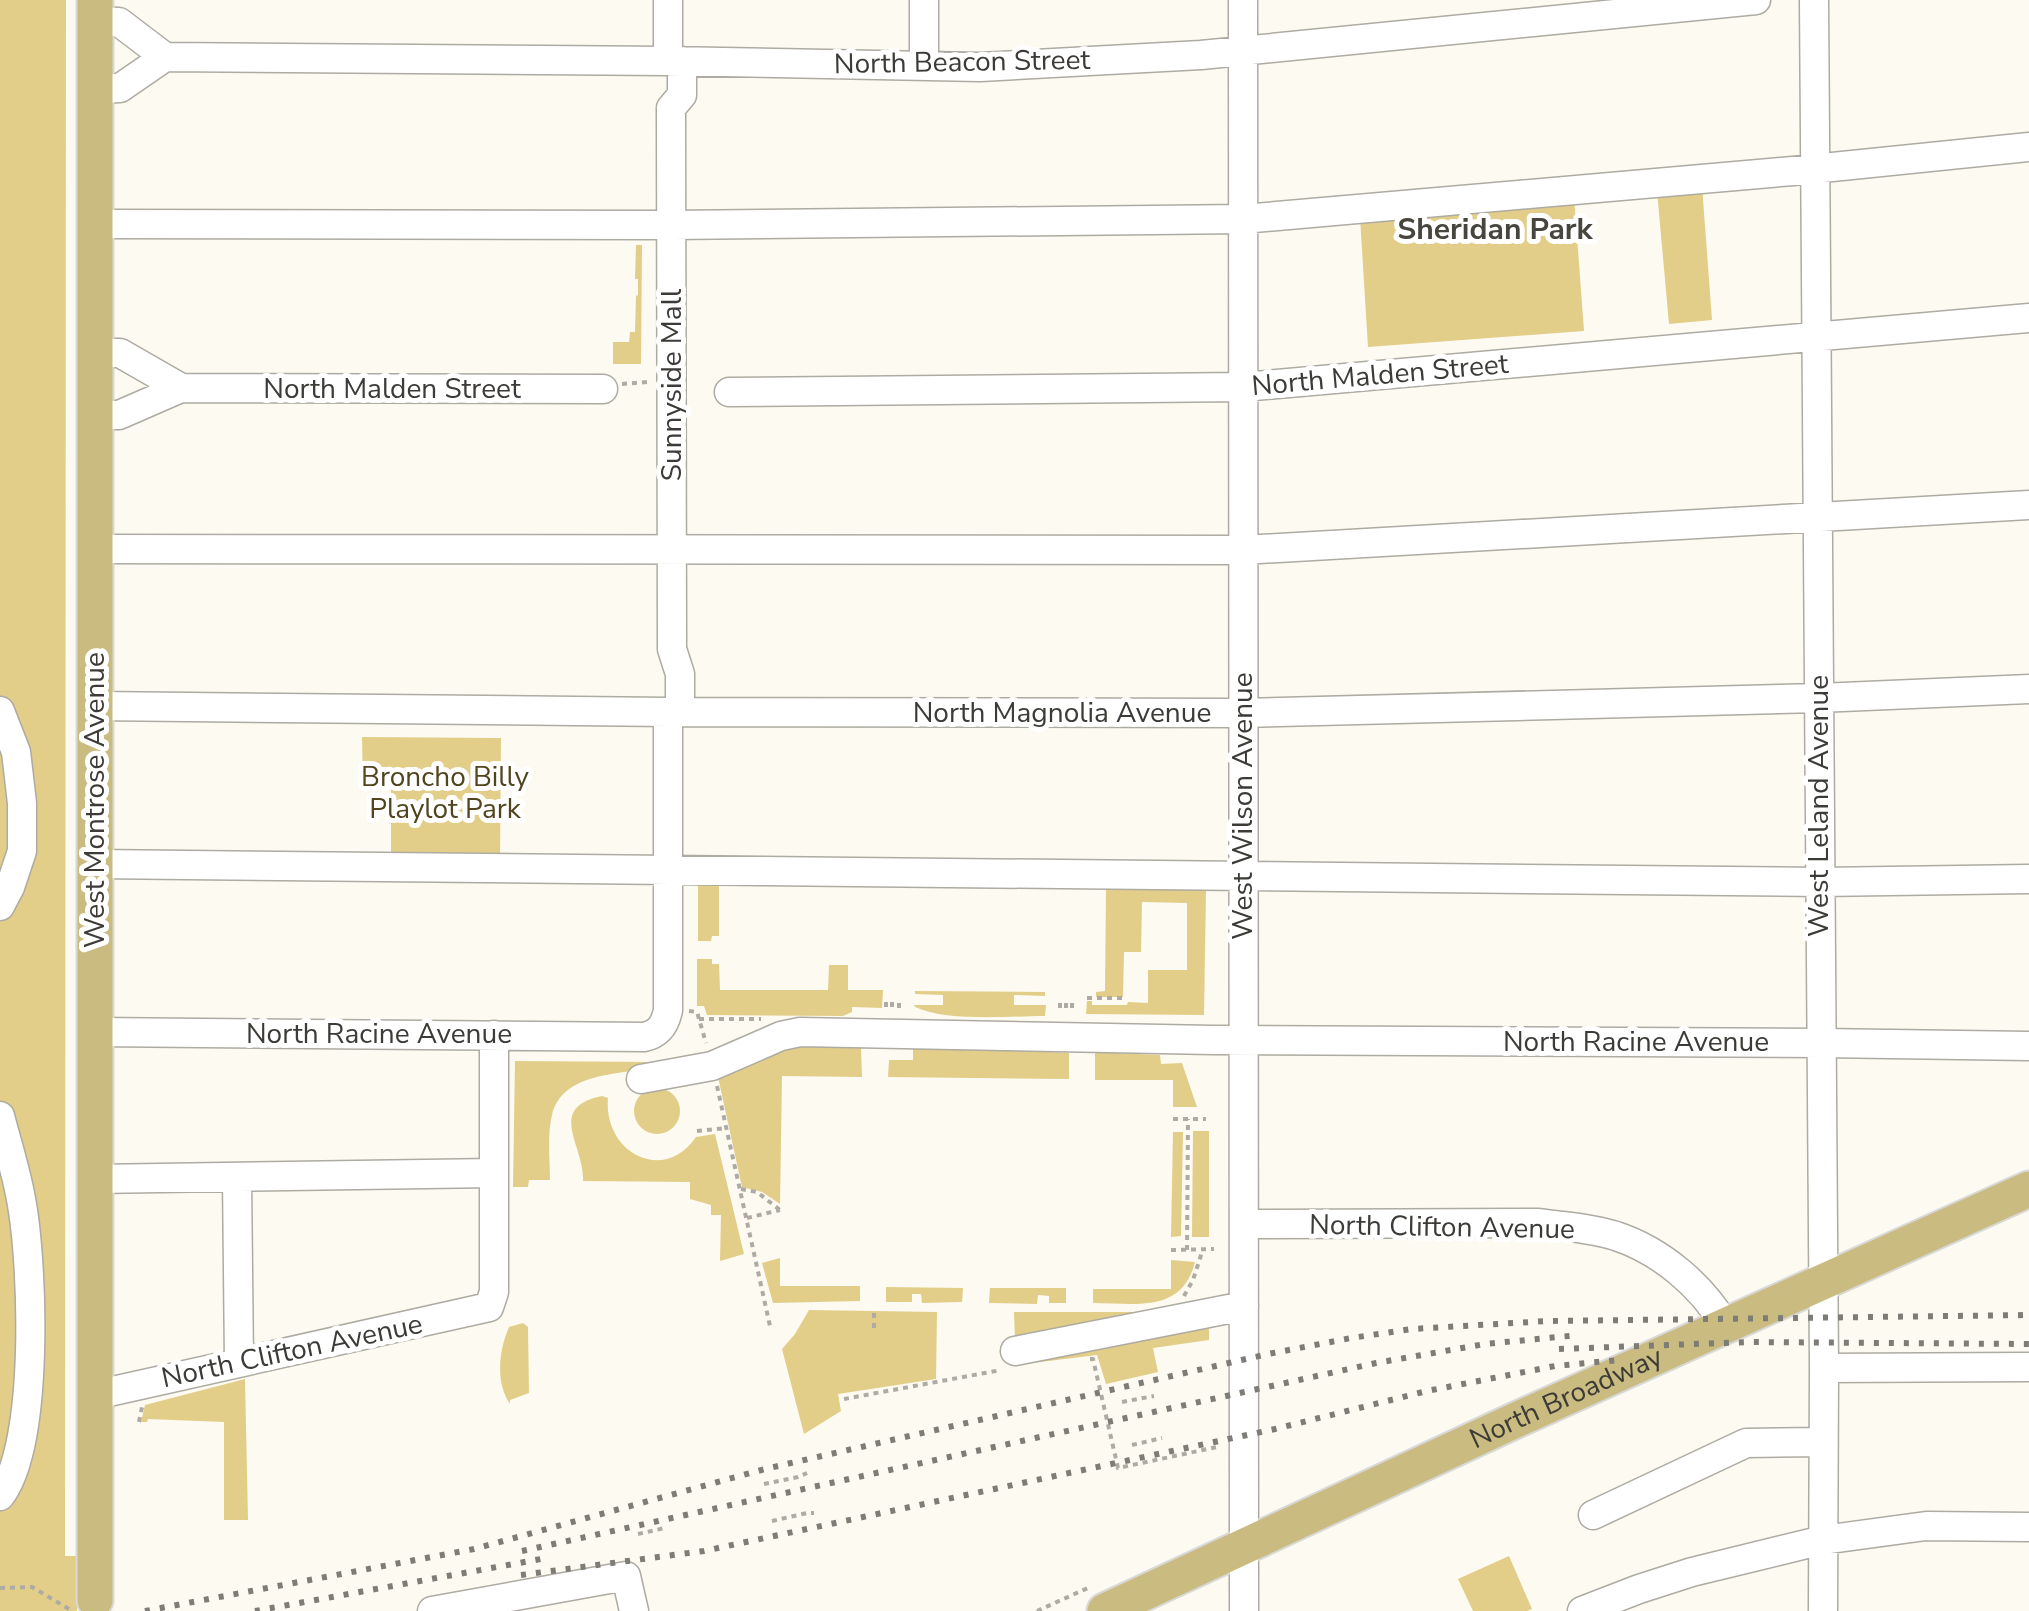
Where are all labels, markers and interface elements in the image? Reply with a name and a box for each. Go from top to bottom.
street label: North Beacon Street [834,41,1091,83]
district label: Sheridan Park [1397,209,1594,250]
street label: Sunnyside Mall [653,288,691,481]
street label: North Malden Street [1250,345,1510,405]
street label: North Malden Street [263,370,521,408]
street label: West Montrose Avenue [76,652,114,948]
street label: West Wilson Avenue [1224,672,1262,940]
street label: West Leland Avenue [1800,675,1838,937]
street label: North Magnolia Avenue [913,694,1211,732]
park label: Broncho Billy Playlot Park [361,758,530,828]
street label: North Racine Avenue [246,1015,512,1053]
street label: North Racine Avenue [1503,1023,1769,1061]
street label: North Clifton Avenue [1309,1206,1575,1248]
street label: North Clifton Avenue [158,1305,426,1397]
street label: North Broadway [1463,1337,1669,1458]

